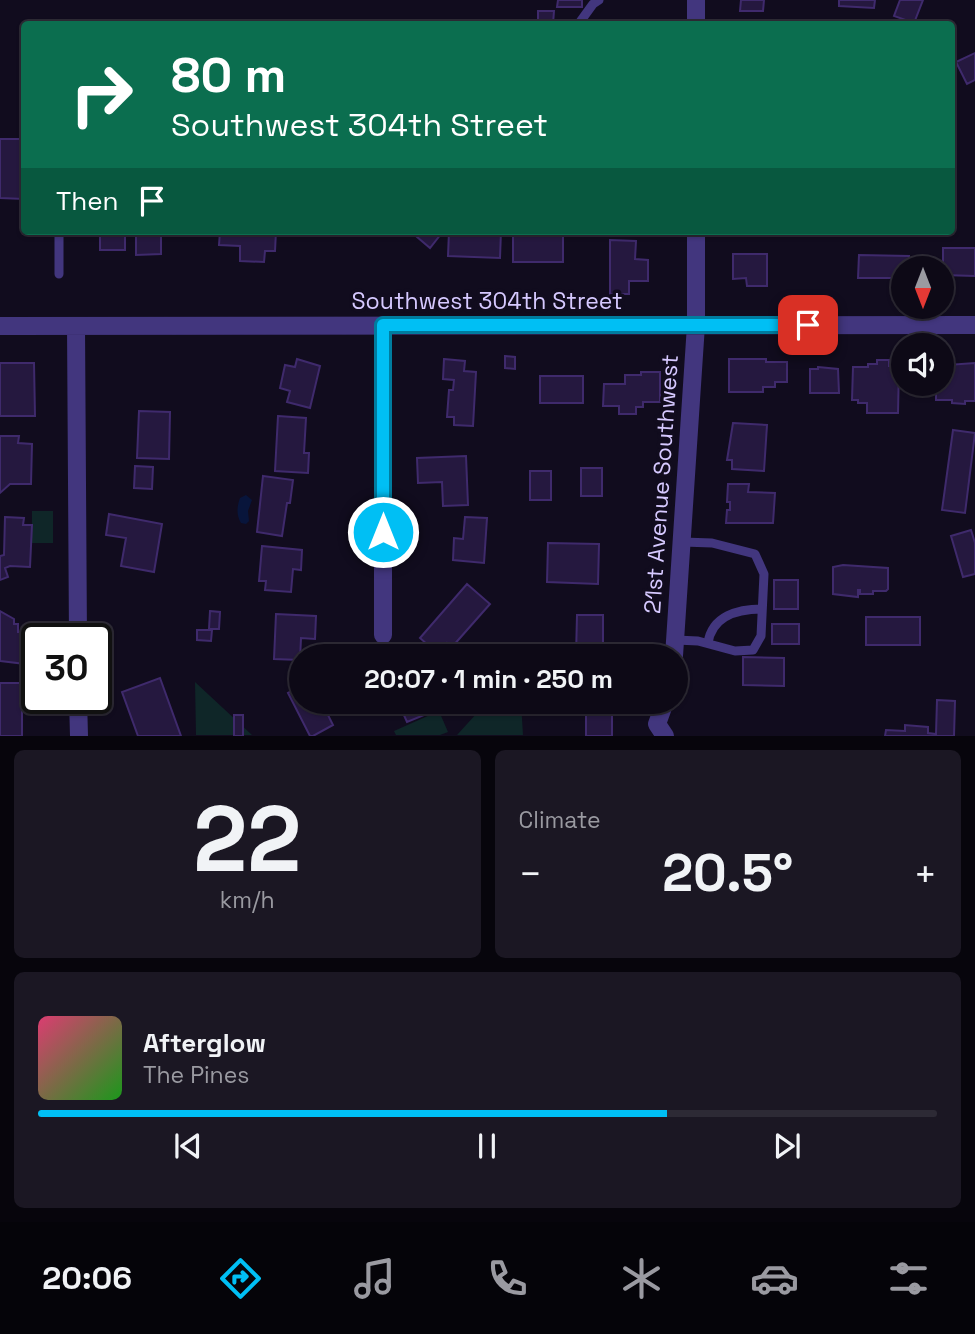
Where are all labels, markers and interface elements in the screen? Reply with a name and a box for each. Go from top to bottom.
text: 80 m [171,44,286,106]
icon: right [56,49,147,140]
text: Southwest 304th Street [171,105,548,145]
icon: arrive [133,182,171,220]
text: Then [56,184,119,218]
north arrow [891,256,954,318]
map controls [891,256,954,396]
street label: Southwest 304th Street [352,286,623,316]
pin [778,295,838,355]
icon: arrive [789,306,827,344]
button: sound [891,333,954,396]
street label: 21st Avenue Southwest [637,353,685,615]
position arrow [346,495,420,569]
speed limit sign: 30 [21,623,112,714]
text: 20:07 · 1 min · 250 m [364,662,613,696]
text: 22 [193,781,301,898]
text: Climate [519,805,601,835]
text: 20.5° [662,840,793,906]
text: − [519,850,542,898]
text: + [913,850,937,898]
text: km/h [220,885,275,915]
text: Afterglow [143,1026,266,1060]
text: The Pines [143,1060,249,1090]
icon: previous [169,1127,207,1165]
icon: pause [468,1127,506,1165]
icon: next [768,1127,806,1165]
icon: directions [216,1254,265,1303]
icon: music [350,1254,399,1303]
icon: phone [483,1254,532,1303]
icon: climate [617,1254,666,1303]
icon: car [750,1254,799,1303]
icon: filters [884,1254,933,1303]
text: 20:06 [42,1258,132,1298]

